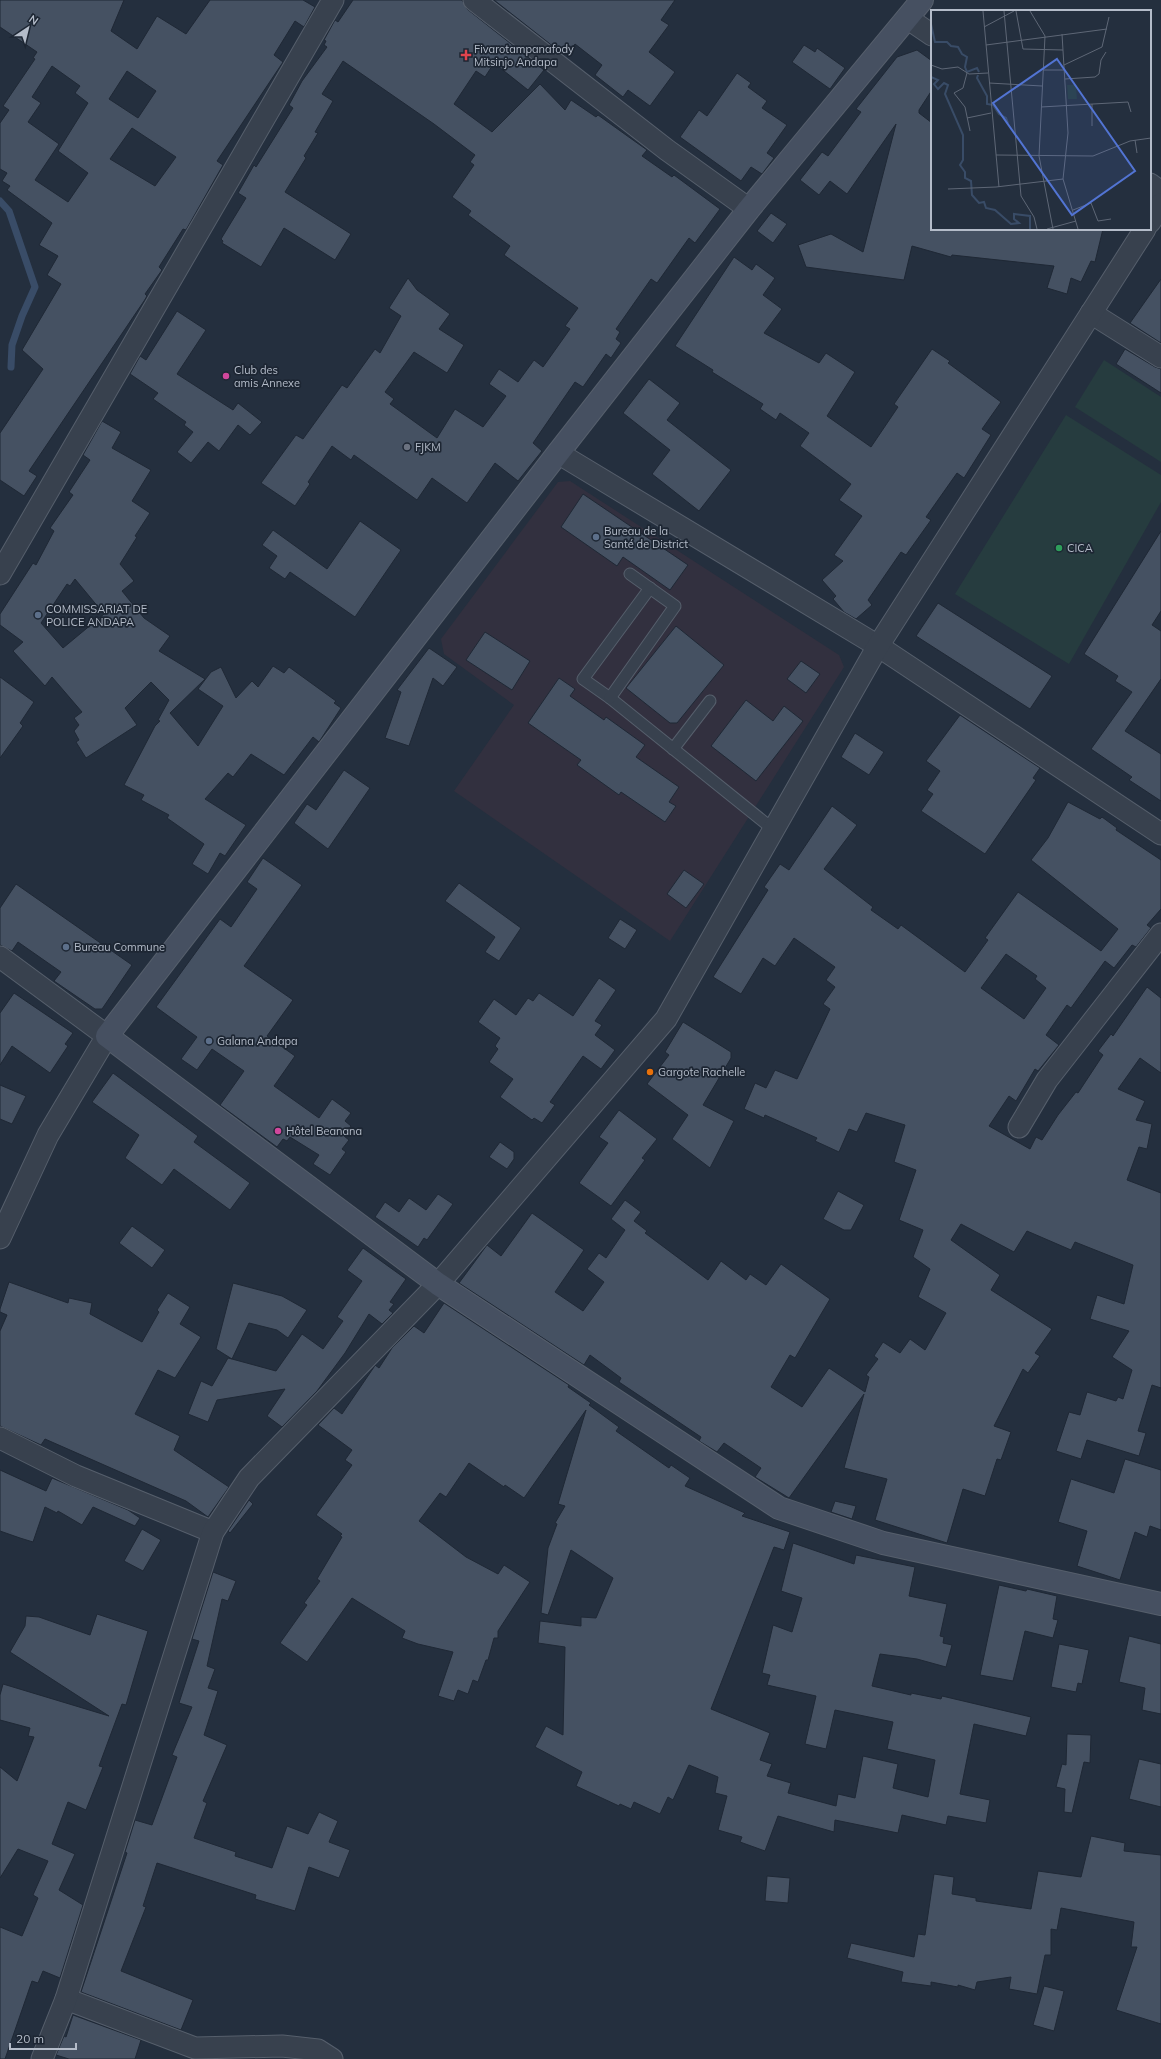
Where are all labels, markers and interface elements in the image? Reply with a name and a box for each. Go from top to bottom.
north arrow [8,8,48,48]
inset map [931,10,1151,230]
text: N [26,12,41,28]
place label: Fivarotampanafody Mitsinjo Andapa [474,42,574,69]
marker: Fivarotampanafody Mitsinjo Andapa [461,50,471,60]
place label: Club des amis Annexe [234,363,300,390]
marker: Club des amis Annexe [221,371,231,381]
place label: FJKM [415,440,441,454]
marker: FJKM [402,442,412,452]
place label: Bureau de la Santé de District [604,524,688,551]
marker: Bureau de la Santé de District [591,532,601,542]
place label: CICA [1067,541,1093,555]
marker: CICA [1054,543,1064,553]
place label: COMMISSARIAT DE POLICE ANDAPA [46,602,147,629]
marker: COMMISSARIAT DE POLICE ANDAPA [33,610,43,620]
place label: Bureau Commune [74,940,165,954]
marker: Bureau Commune [61,942,71,952]
place label: Galana Andapa [217,1034,298,1048]
marker: Galana Andapa [204,1036,214,1046]
place label: Gargote Rachelle [658,1065,745,1079]
marker: Gargote Rachelle [645,1067,655,1077]
place label: Hôtel Beanana [286,1124,362,1138]
marker: Hôtel Beanana [273,1126,283,1136]
scale bar [10,2025,76,2051]
text: 20 m [16,2031,44,2046]

